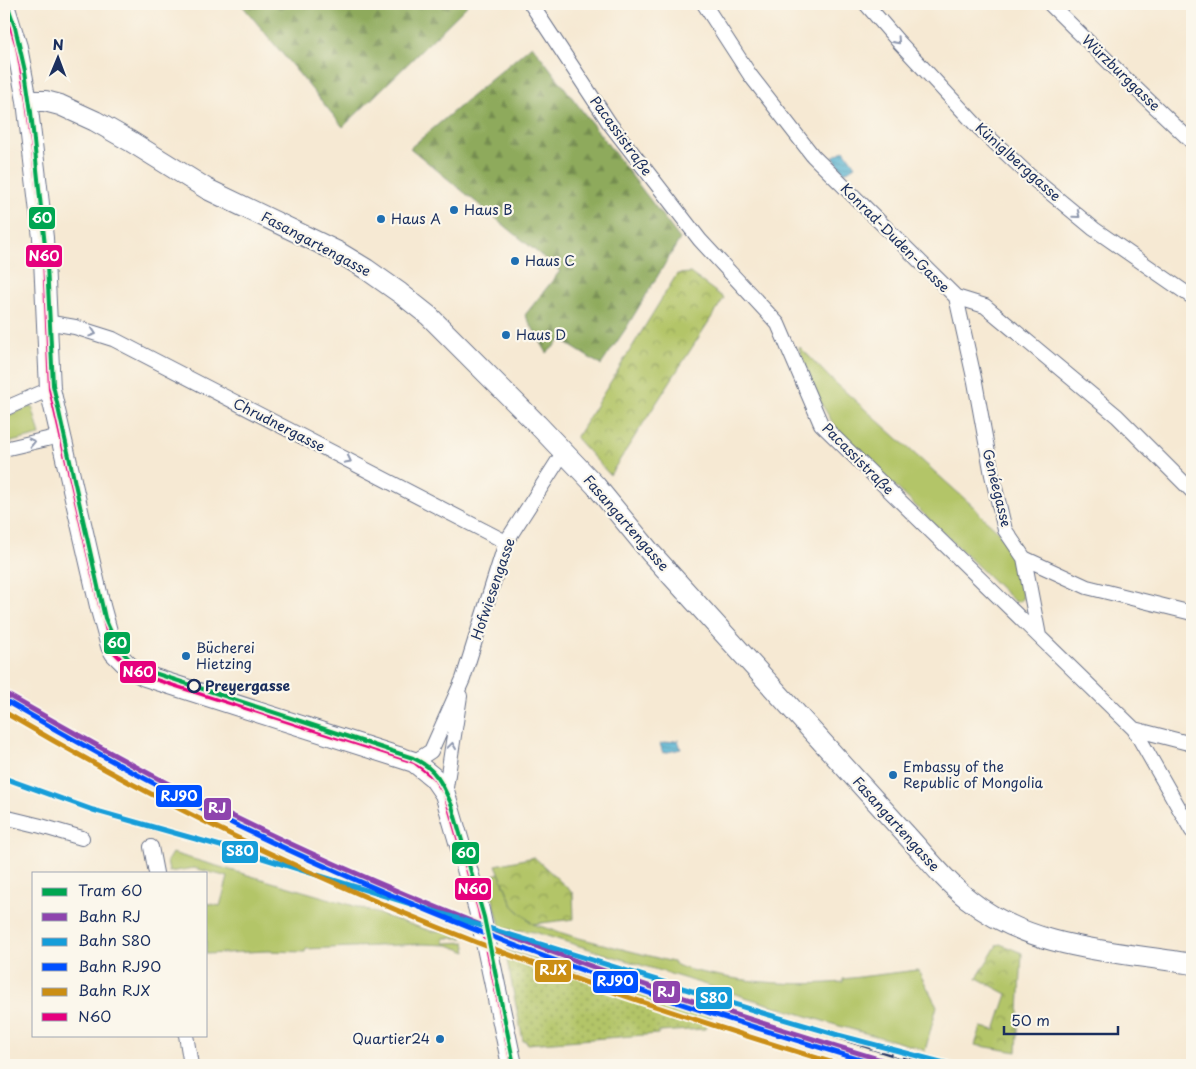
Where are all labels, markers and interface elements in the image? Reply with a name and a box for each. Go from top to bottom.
street label: Würzburggasse [1077,30,1165,115]
north arrow [32,32,82,82]
text: N [53,34,64,55]
one-way arrow [892,35,901,44]
street label: Pacassistraße [585,92,658,180]
street label: Küniglberggasse [971,117,1066,206]
street label: Konrad-Duden-Gasse [836,178,955,297]
place label: Haus B [464,199,513,220]
marker: Haus B [448,204,460,216]
line badge: 60 [28,206,56,230]
street label: Fasangartengasse [258,206,375,281]
text: 60 [32,207,52,228]
place label: Haus A [391,208,441,229]
one-way arrow [1071,209,1080,217]
marker: Haus A [375,213,387,225]
line badge: N60 [25,244,63,268]
text: N60 [28,245,60,266]
place label: Haus C [525,250,575,271]
marker: Haus C [509,255,521,267]
place label: Haus D [516,324,566,345]
one-way arrow [89,327,97,337]
marker: Haus D [500,329,512,341]
street label: Chrudnergasse [230,392,329,457]
street label: Pacassistraße [818,418,899,499]
one-way arrow [27,437,36,448]
street label: Genéegasse [978,447,1017,529]
one-way arrow [343,454,352,464]
street label: Fasangartengasse [579,470,674,575]
street label: Hofwiesengasse [465,535,520,643]
line badge: 60 [103,631,131,655]
text: 60 [107,632,127,653]
place label: Bücherei Hietzing [196,637,255,674]
marker: Bücherei Hietzing [180,650,192,662]
line badge: N60 [119,660,157,684]
text: N60 [122,661,154,682]
place label: Preyergasse [205,675,291,696]
marker: Preyergasse [187,679,201,693]
one-way arrow [446,742,457,750]
place label: Embassy of the Republic of Mongolia [903,756,1044,793]
marker: Embassy of the Republic of Mongolia [887,769,899,781]
street label: Fasangartengasse [848,772,945,876]
line badge: RJ90 [155,784,203,808]
text: RJ90 [160,785,198,806]
line badge: RJ [203,797,232,821]
text: RJ [208,797,226,818]
line badge: S80 [221,840,259,864]
text: S80 [226,840,254,861]
line badge: 60 [451,841,480,865]
text: 60 [456,842,476,863]
legend [32,872,208,1036]
line badge: N60 [454,877,492,901]
text: Tram 60 [78,878,142,901]
text: N60 [457,878,489,899]
text: Bahn RJ [78,904,141,927]
text: Bahn S80 [78,928,151,951]
text: Bahn RJ90 [78,954,161,977]
line badge: RJX [534,959,572,983]
text: RJX [539,959,567,980]
line badge: RJ90 [592,970,639,994]
text: RJ90 [596,970,634,991]
text: Bahn RJX [78,978,151,1001]
line badge: RJ [652,980,681,1004]
text: RJ [657,981,675,1002]
line badge: S80 [695,986,733,1010]
text: S80 [700,987,728,1008]
text: N60 [78,1004,111,1027]
scale bar [1004,1004,1117,1036]
text: 50 m [1011,1008,1050,1031]
place label: Quartier24 [352,1028,430,1049]
marker: Quartier24 [434,1033,446,1045]

